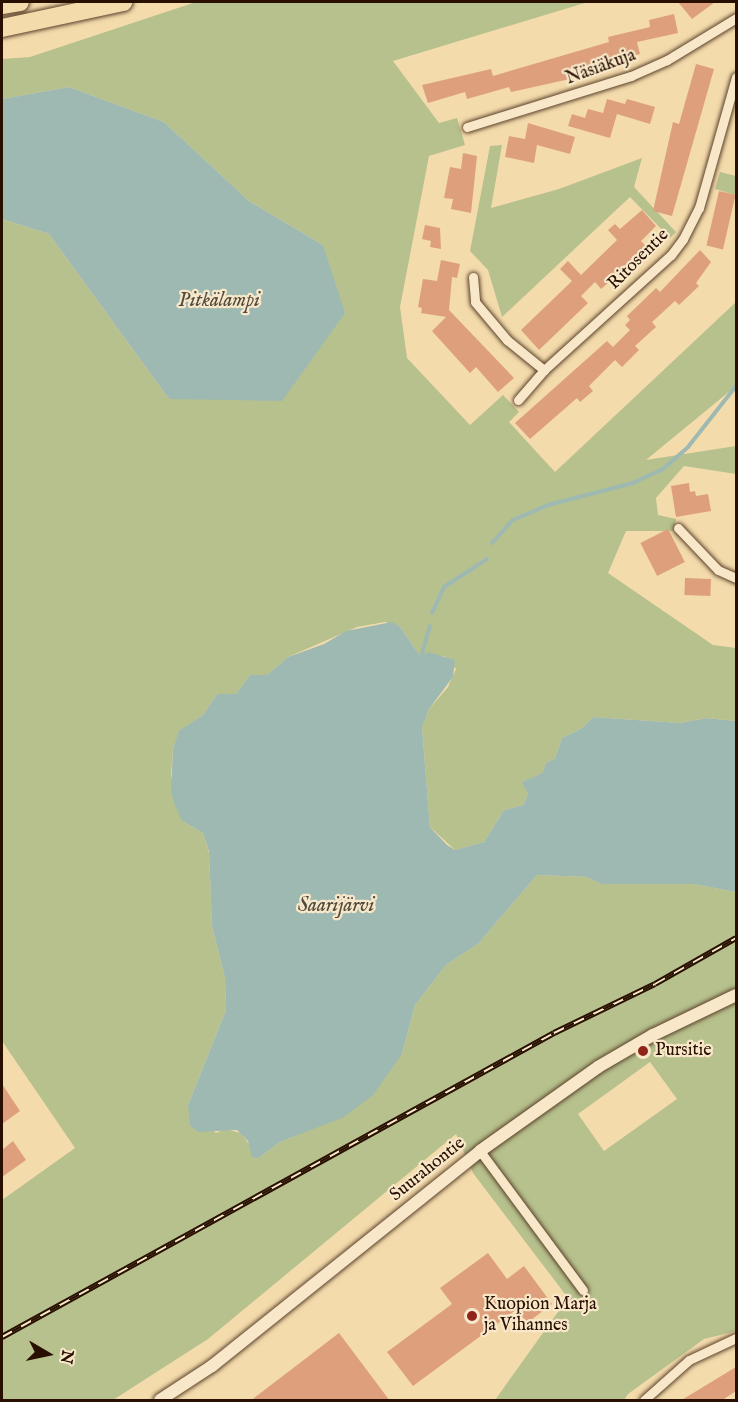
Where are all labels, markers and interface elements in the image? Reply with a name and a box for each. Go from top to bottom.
street label: Näsiäkuja [563,45,639,91]
street label: Ritosentie [604,225,674,295]
water label: Pitkälampi [178,288,260,312]
water label: Saarijärvi [298,893,374,917]
place label: Pursitie [655,1040,712,1062]
marker: Pursitie [636,1044,650,1058]
street label: Suurahontie [386,1133,470,1207]
place label: Kuopion Marja ja Vihannes [484,1295,597,1338]
marker: Kuopion Marja ja Vihannes [465,1309,479,1323]
north arrow [18,1324,78,1384]
text: N [55,1348,77,1365]

